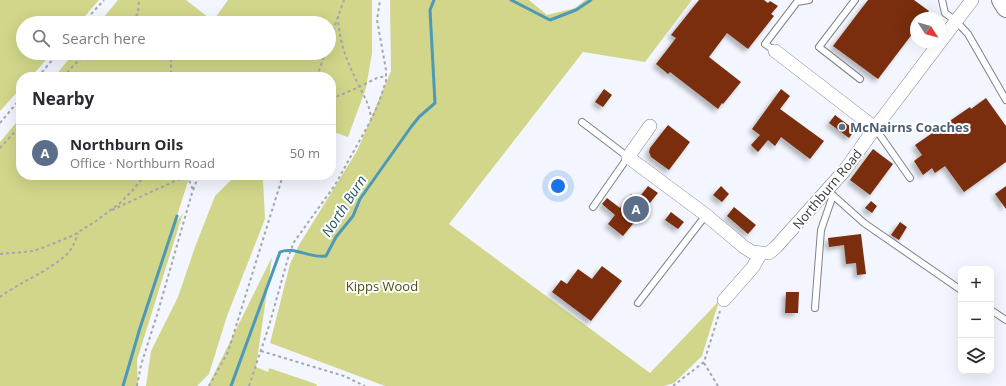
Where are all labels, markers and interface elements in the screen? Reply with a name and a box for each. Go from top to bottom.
north arrow [910,12,946,48]
search box [16,16,336,60]
icon: search [30,27,52,49]
text: Search here [62,28,146,48]
text: Nearby [32,87,94,110]
place label: McNairns Coaches [850,118,969,136]
marker: McNairns Coaches [837,122,847,132]
text: Northburn Oils [70,134,183,154]
text: A [41,144,49,162]
text: 50 m [290,144,320,162]
street label: Northburn Road [788,145,866,233]
text: Office · Northburn Road [70,154,215,172]
water label: North Burn [317,171,371,240]
your location [548,176,568,196]
pin: A [623,194,649,224]
map controls [958,266,994,374]
button: + [958,266,994,302]
park label: Kipps Wood [346,277,418,295]
button: − [958,302,994,338]
button: layers [958,338,994,374]

